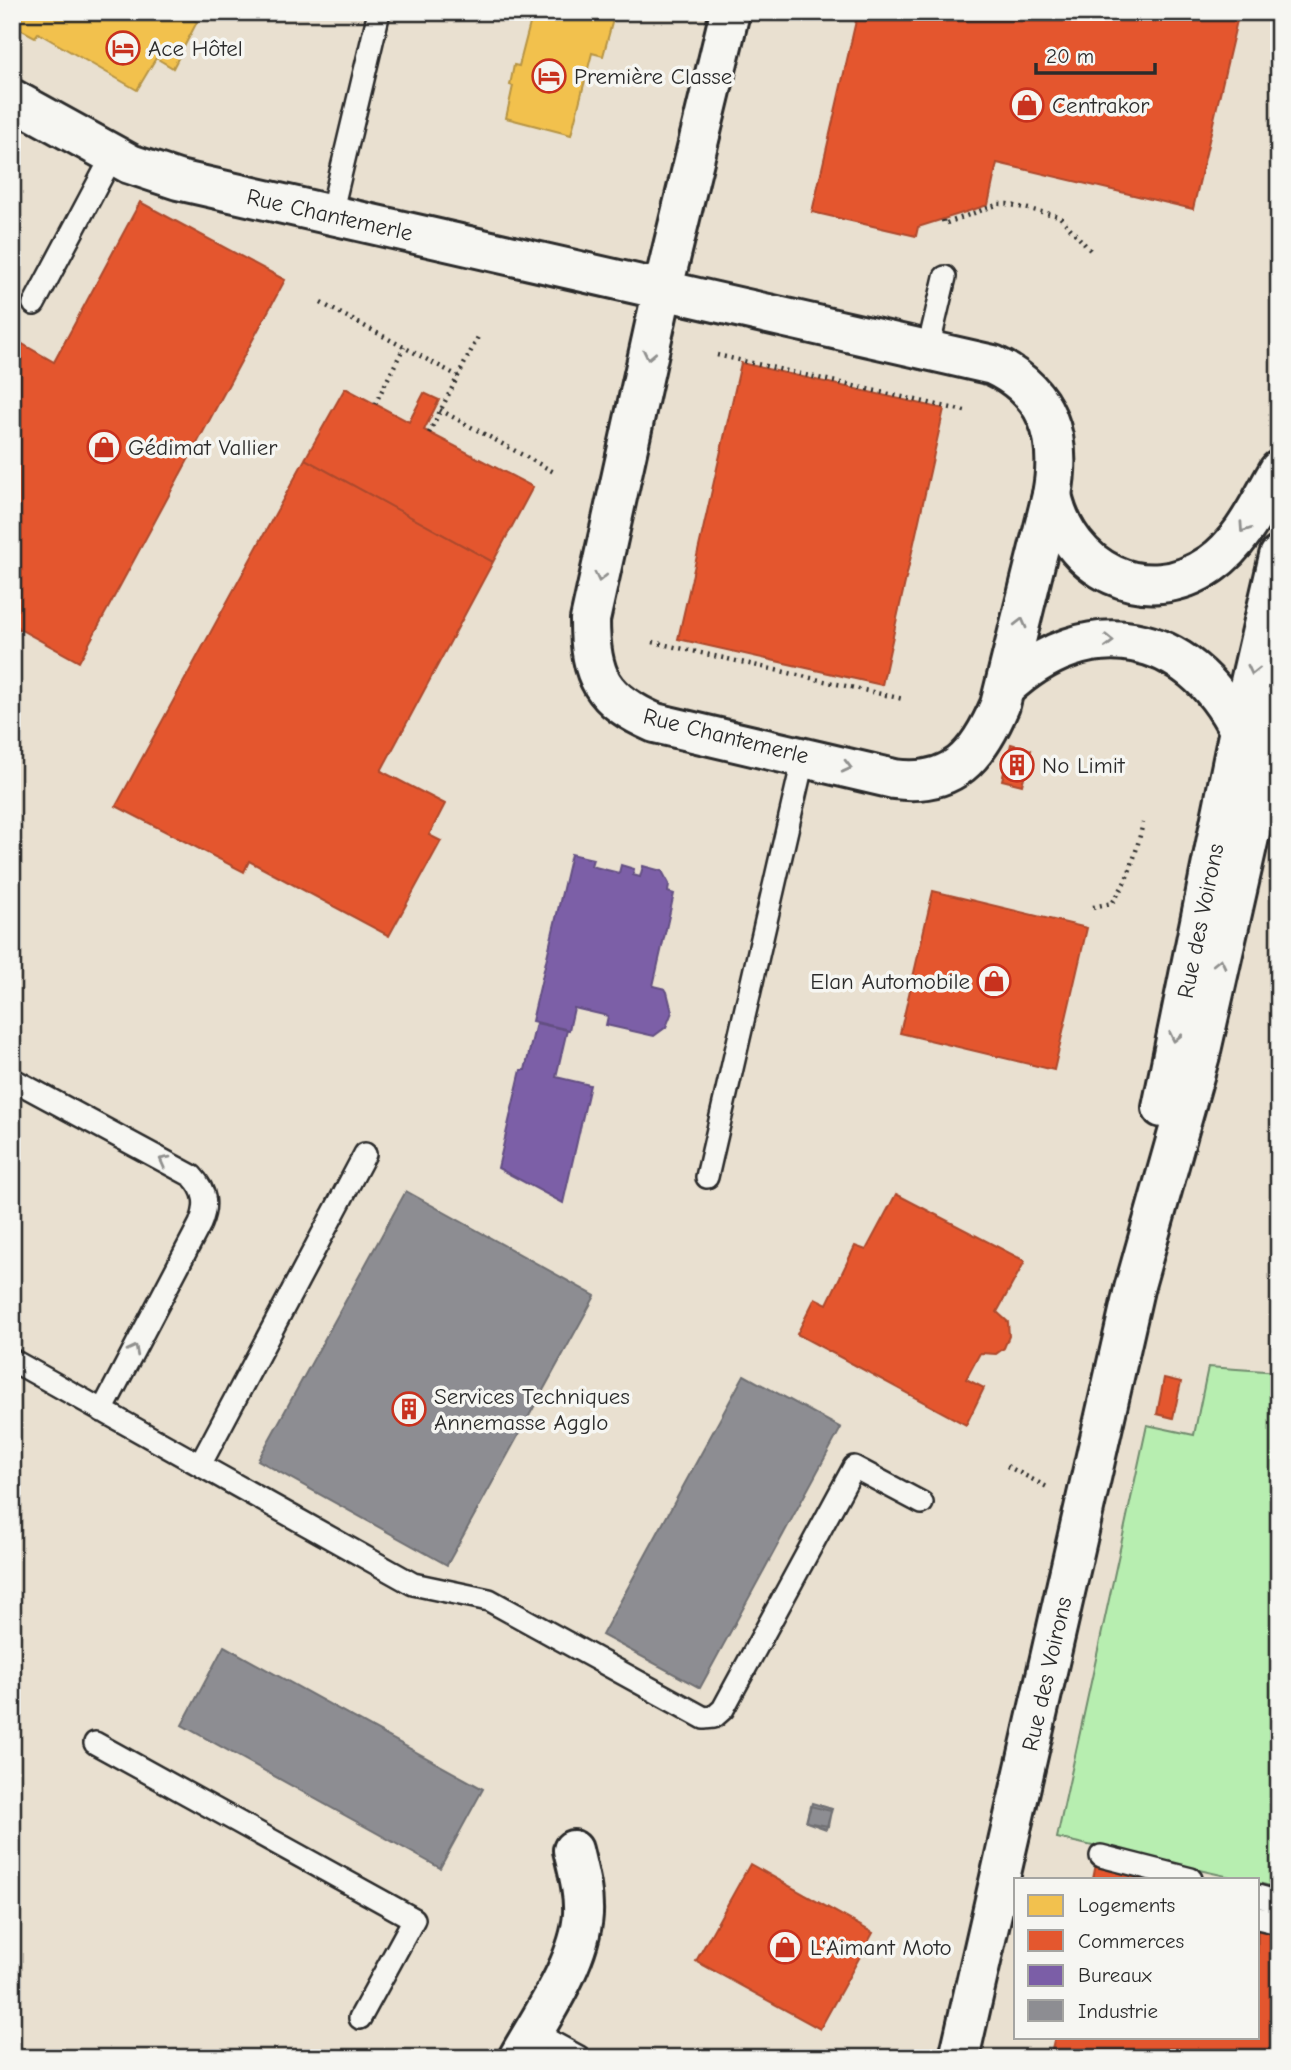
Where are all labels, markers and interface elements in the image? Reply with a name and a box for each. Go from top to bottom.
hotel icon: Ace Hôtel [104,29,142,67]
scale bar [1036,32,1154,76]
place label: Ace Hôtel [148,35,243,62]
text: 20 m [1046,44,1094,68]
hotel icon: Première Classe [530,57,568,95]
place label: Première Classe [574,63,732,90]
shop icon: Centrakor [1008,86,1046,124]
place label: Centrakor [1052,92,1150,119]
street label: Rue Chantemerle [244,183,415,246]
one-way arrow [643,349,657,361]
shop icon: Gédimat Vallier [85,428,123,466]
place label: Gédimat Vallier [128,434,278,461]
one-way arrow [1240,520,1252,533]
one-way arrow [593,571,608,583]
one-way arrow [1013,617,1027,629]
one-way arrow [1104,633,1114,649]
one-way arrow [1246,664,1261,676]
street label: Rue Chantemerle [641,702,811,770]
building icon: No Limit [998,746,1036,784]
place label: No Limit [1042,752,1126,779]
one-way arrow [841,759,853,773]
street label: Rue des Voirons [1171,841,1229,1001]
one-way arrow [1212,957,1227,969]
shop icon: Elan Automobile [975,962,1013,1000]
place label: Elan Automobile [810,968,970,995]
one-way arrow [1169,1031,1184,1043]
one-way arrow [159,1156,171,1169]
one-way arrow [126,1345,139,1357]
place label: Services Techniques Annemasse Agglo [434,1383,630,1436]
building icon: Services Techniques Annemasse Agglo [390,1390,428,1428]
street label: Rue des Voirons [1016,1594,1077,1754]
legend [1014,1878,1260,2038]
text: Logements [1078,1893,1175,1917]
shop icon: L'Aimant Moto [766,1928,804,1966]
text: Commerces [1078,1929,1184,1953]
place label: L'Aimant Moto [810,1934,952,1961]
text: Bureaux [1078,1963,1152,1987]
text: Industrie [1078,1999,1158,2023]

